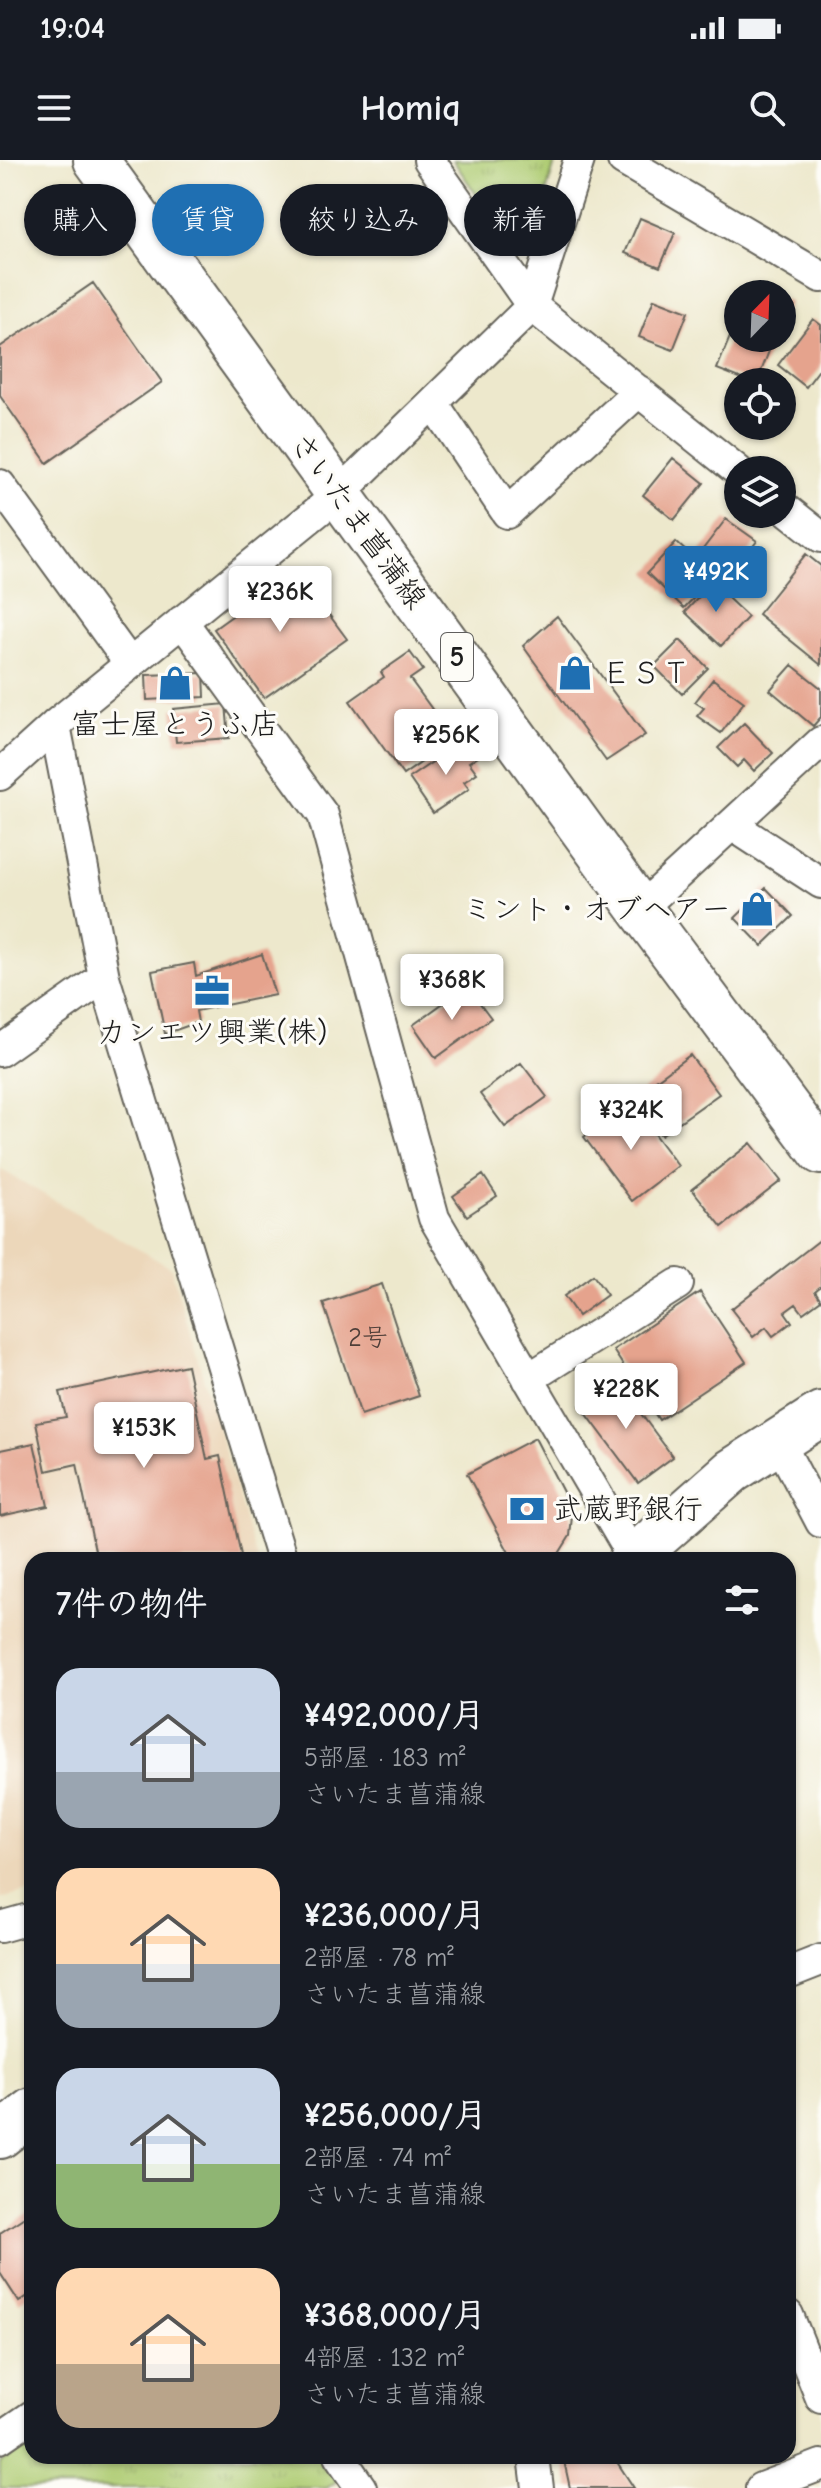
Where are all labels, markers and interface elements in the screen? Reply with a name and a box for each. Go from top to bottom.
text: 19:04 [40,11,105,46]
icon: menu [32,86,76,130]
icon: search [745,86,789,130]
text: Homiq [360,88,461,129]
chip: 購入 [24,184,136,256]
chip: 賃貸 [152,184,264,256]
chip: 絞り込み [280,184,448,256]
chip: 新着 [464,184,576,256]
north arrow [724,280,796,352]
map controls [724,280,796,528]
button: locate [724,368,796,440]
street label: さいたま菖蒲線 [282,426,434,616]
button: layers [724,456,796,528]
pin: ¥492K [660,546,772,614]
text: ¥492K [683,557,749,587]
pin: ¥236K [224,566,336,634]
text: ¥236K [247,577,313,607]
road number: 5 [441,633,473,681]
shop icon: ＥＳＴ [556,654,594,692]
place label: ＥＳＴ [601,656,691,691]
shop icon: 富士屋とうふ店 [156,664,194,702]
place label: 富士屋とうふ店 [71,707,279,742]
pin: ¥256K [390,709,502,777]
text: ¥256K [412,720,480,750]
shop icon: ミント・オブヘアー [738,890,776,928]
place label: ミント・オブヘアー [462,892,731,927]
pin: ¥368K [396,954,508,1022]
text: ¥368K [418,965,486,995]
office icon: カンエツ興業(株) [193,972,231,1010]
place label: カンエツ興業(株) [97,1015,327,1050]
pin: ¥324K [575,1084,687,1152]
text: ¥324K [599,1095,663,1125]
house number: 2号 [348,1323,388,1353]
pin: ¥228K [570,1363,682,1431]
text: ¥228K [593,1374,659,1404]
pin: ¥153K [88,1402,200,1470]
text: ¥153K [112,1413,176,1443]
bank icon: 武蔵野銀行 [508,1490,546,1528]
place label: 武蔵野銀行 [553,1492,703,1527]
icon: filters [720,1578,764,1622]
text: 7件の物件 [56,1584,207,1624]
text: ¥492,000/月 [304,1695,485,1735]
icon: home [120,1700,216,1796]
text: 5部屋 · 183 m² [304,1743,466,1773]
text: さいたま菖蒲線 [304,1780,485,1810]
text: ¥236,000/月 [304,1895,486,1935]
icon: home [120,1900,216,1996]
text: 2部屋 · 78 m² [304,1943,454,1973]
text: さいたま菖蒲線 [304,1980,485,2010]
text: ¥256,000/月 [304,2095,487,2135]
icon: home [120,2100,216,2196]
text: 2部屋 · 74 m² [304,2143,451,2173]
text: さいたま菖蒲線 [304,2180,485,2210]
text: ¥368,000/月 [304,2295,486,2335]
icon: home [120,2300,216,2396]
text: 4部屋 · 132 m² [304,2343,464,2373]
text: さいたま菖蒲線 [304,2380,485,2410]

